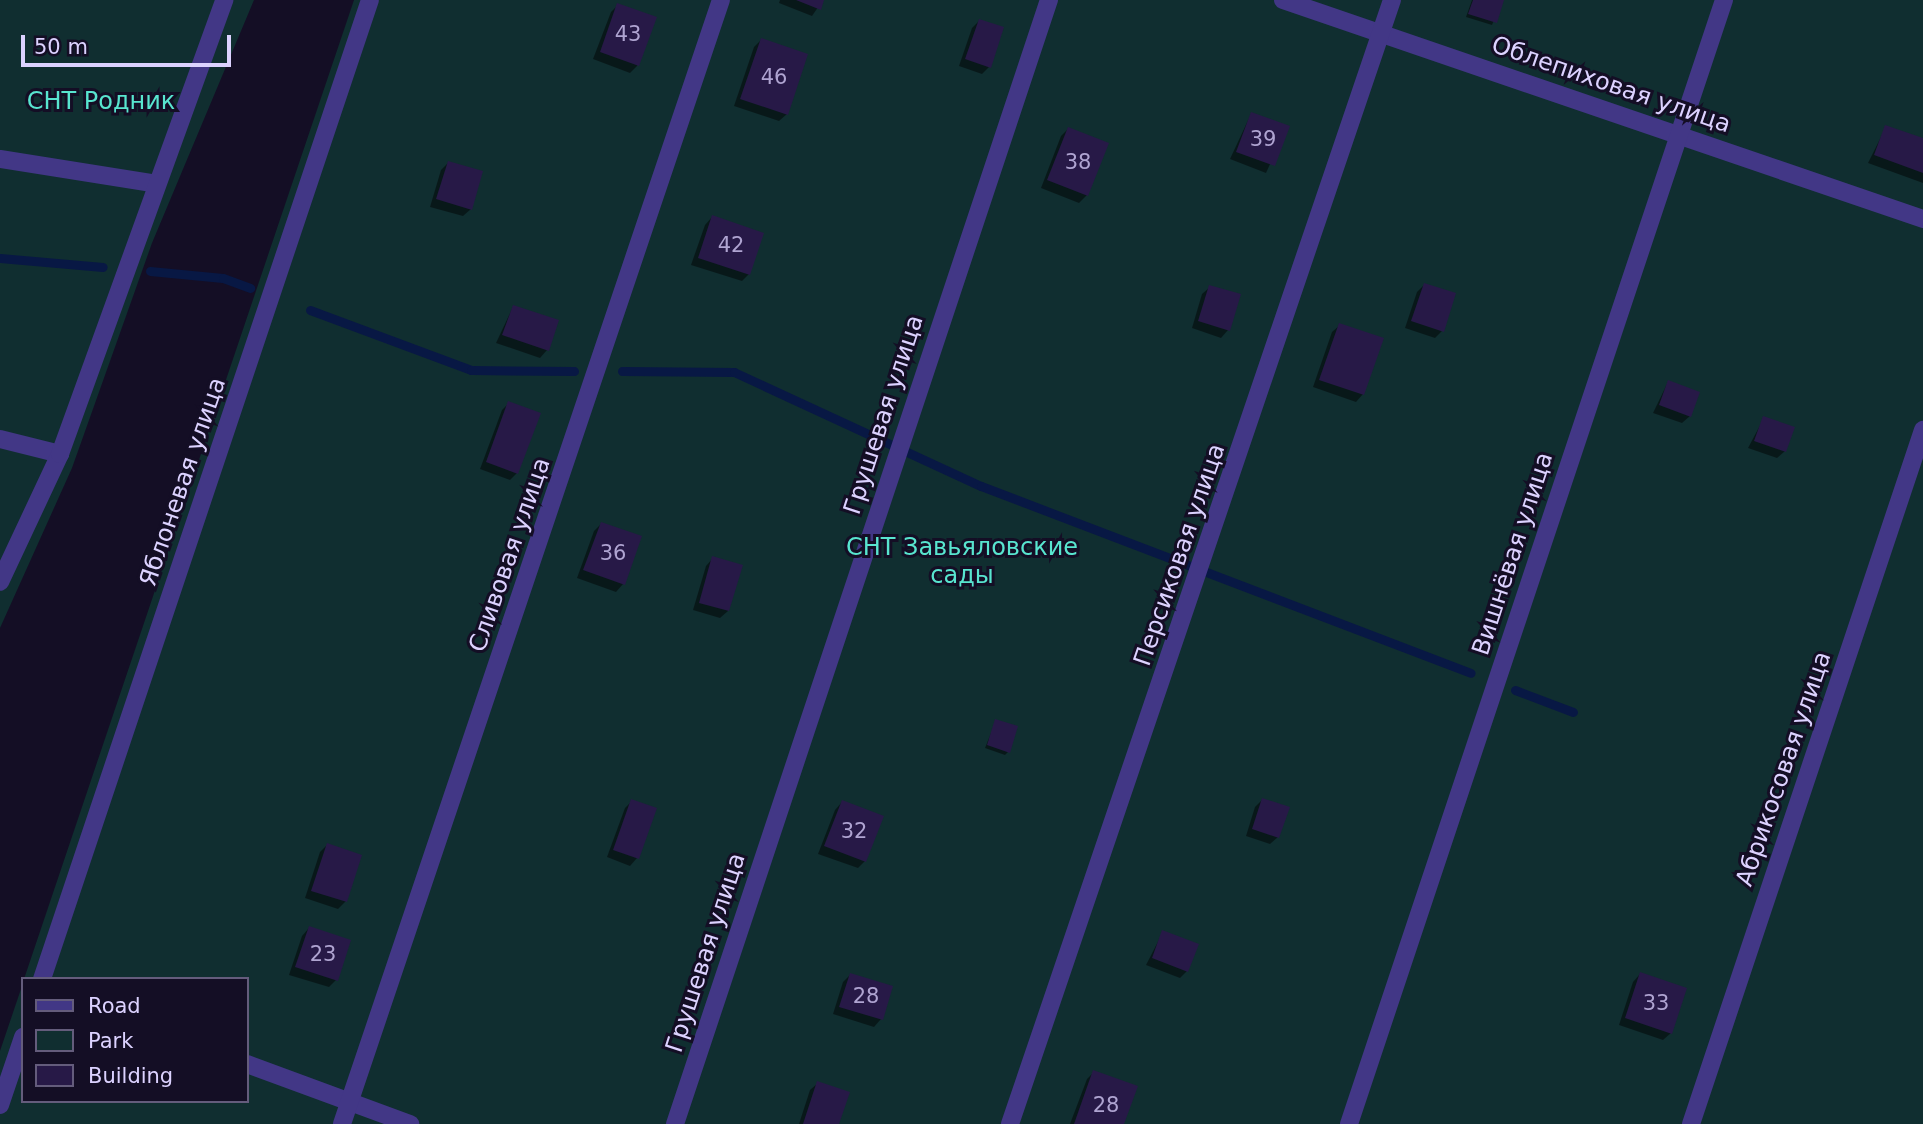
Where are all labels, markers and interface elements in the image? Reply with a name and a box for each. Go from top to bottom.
scale bar [24,21,234,65]
house number: 43 [615,21,641,47]
street label: Облепиховая улица [1488,31,1734,139]
text: 50 m [34,35,88,59]
house number: 46 [761,64,787,90]
park label: СНТ Родник [27,88,175,116]
house number: 39 [1250,126,1276,152]
house number: 38 [1065,149,1091,175]
house number: 42 [718,232,744,258]
street label: Грушевая улица [838,312,930,518]
street label: Яблоневая улица [134,374,232,590]
street label: Персиковая улица [1128,440,1232,670]
street label: Вишнёвая улица [1467,449,1559,659]
street label: Сливовая улица [463,454,557,656]
park label: СНТ Завьяловские сады [846,534,1078,590]
house number: 36 [600,540,626,566]
street label: Абрикосовая улица [1730,648,1838,890]
house number: 32 [841,818,867,844]
street label: Грушевая улица [660,850,752,1056]
house number: 23 [310,941,336,967]
legend [21,977,248,1103]
house number: 28 [853,983,879,1009]
house number: 33 [1643,990,1669,1016]
text: Road [88,994,141,1018]
text: Park [88,1029,133,1053]
text: Building [88,1064,173,1088]
house number: 28 [1093,1092,1119,1118]

